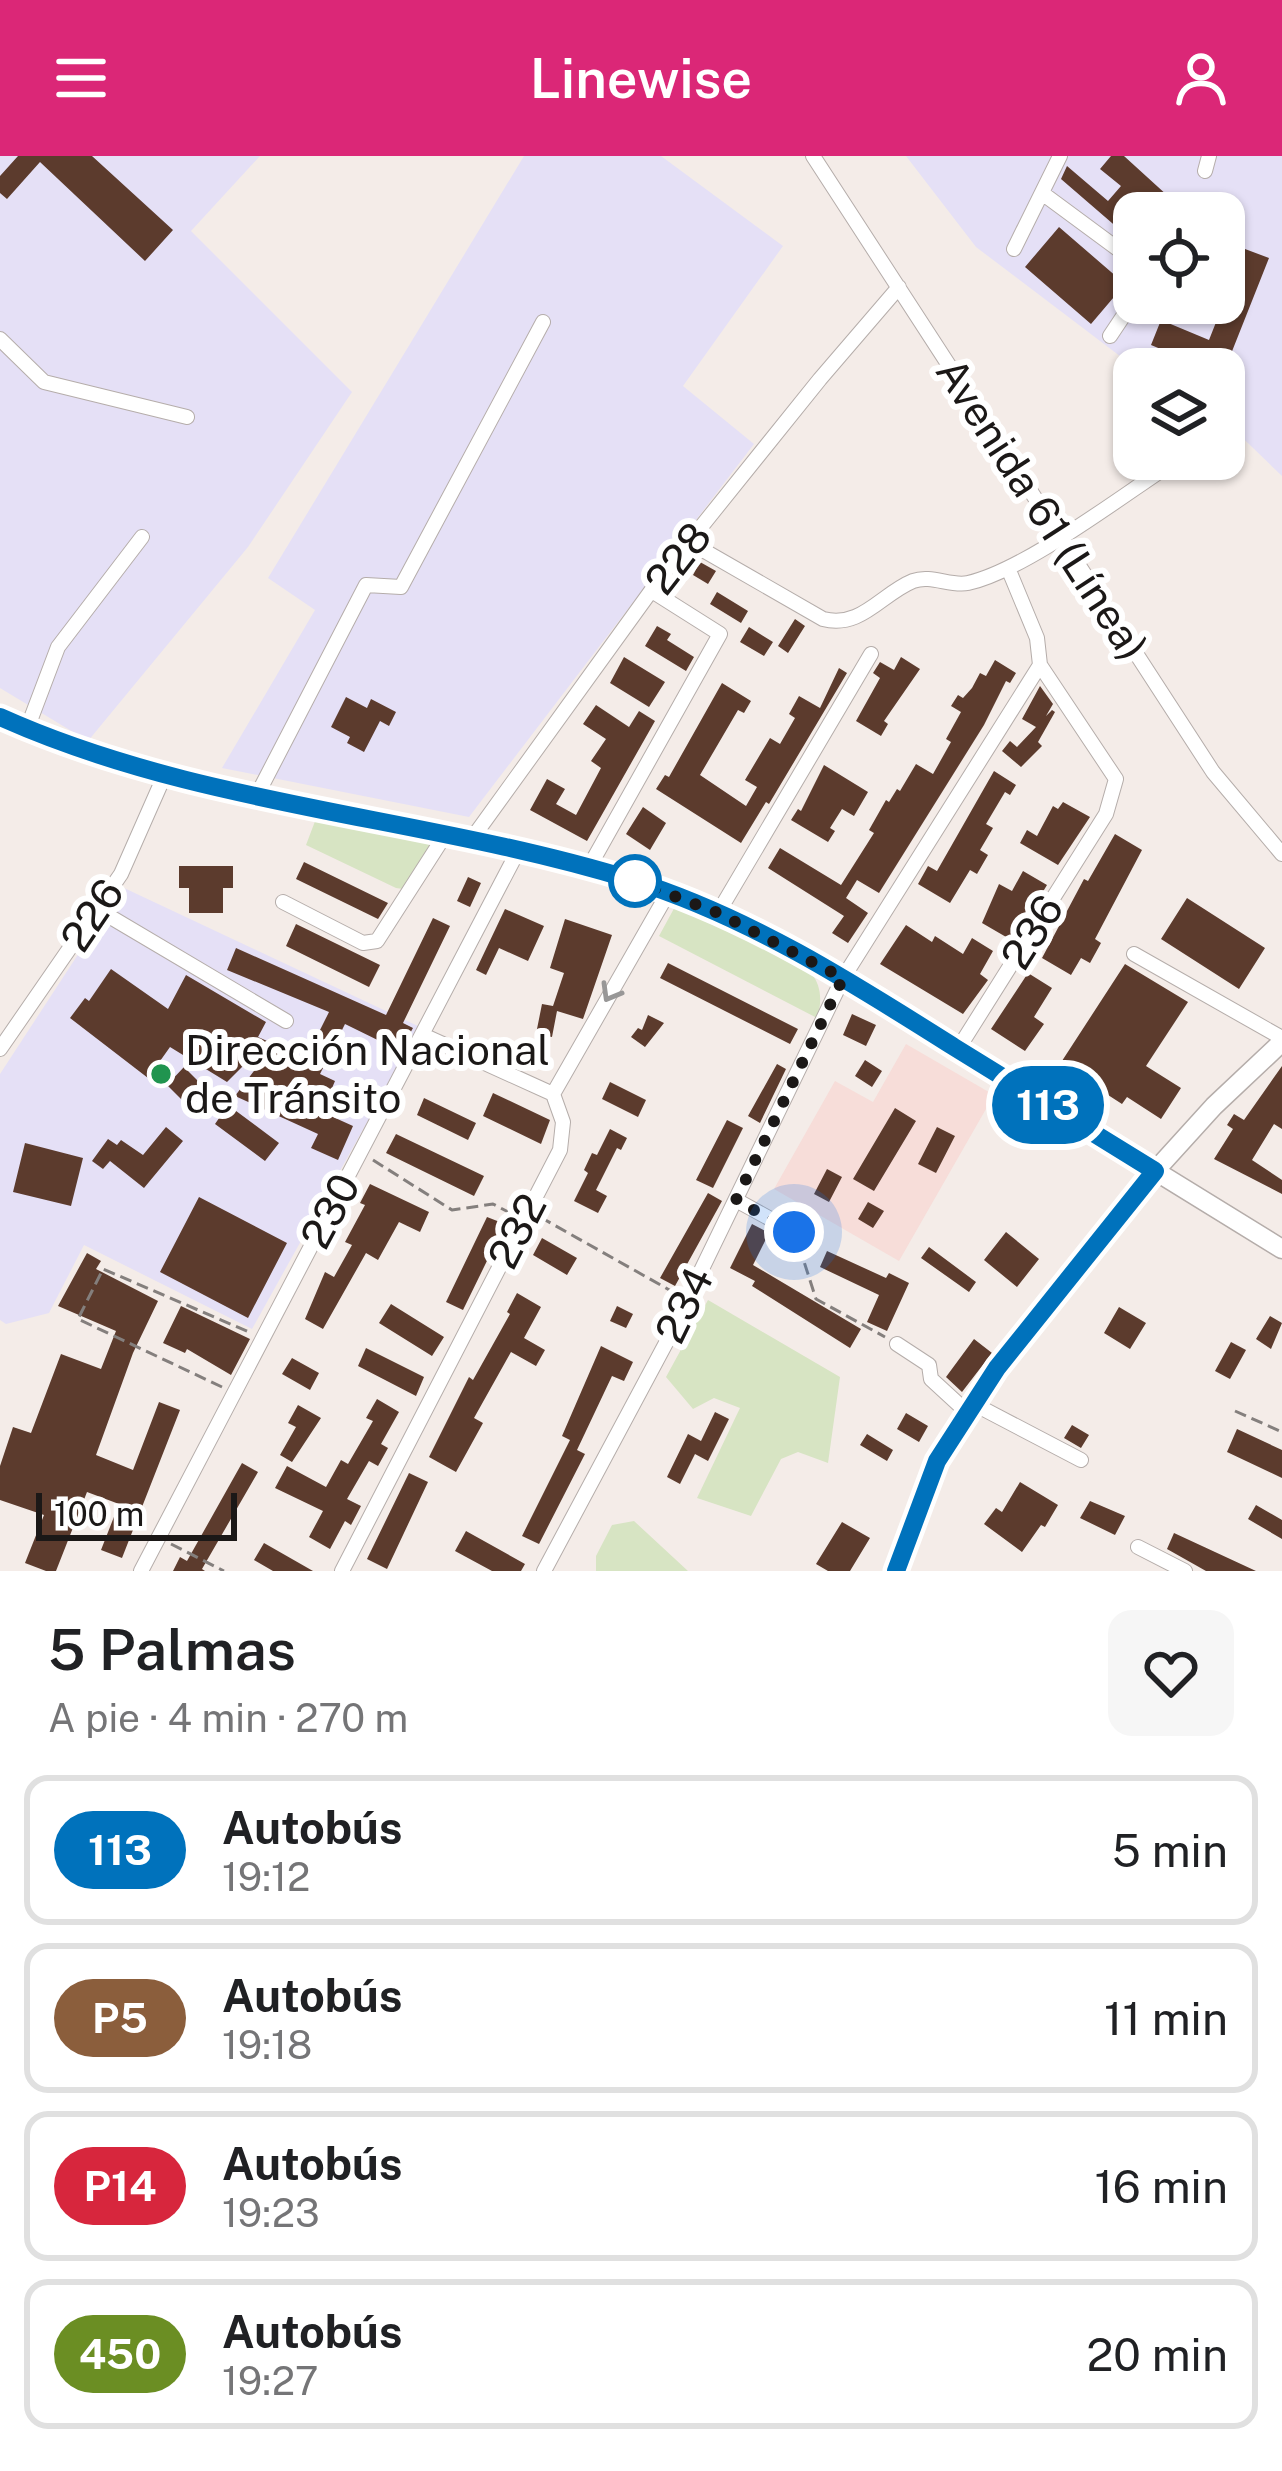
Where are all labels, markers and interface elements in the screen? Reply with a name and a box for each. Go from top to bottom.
icon: menu [48,45,114,111]
icon: person [1168,45,1234,111]
text: Linewise [530,47,752,110]
map controls [1113,192,1245,480]
button: locate [1113,192,1245,324]
button: layers [1113,348,1245,480]
street label: Avenida 61 (Línea) [927,349,1158,669]
street label: 228 [635,512,721,603]
unlabelled marker [610,856,660,906]
street label: 226 [50,869,133,960]
street label: 236 [990,886,1073,978]
one-way arrow [602,981,625,1002]
place label: Dirección Nacional de Tránsito [185,1025,550,1122]
marker: Dirección Nacional de Tránsito [148,1061,174,1087]
line badge: 113 [979,1066,1117,1144]
text: 113 [1016,1080,1080,1129]
street label: 230 [290,1165,369,1256]
street label: 232 [477,1186,556,1276]
your location [764,1202,824,1262]
street label: 234 [644,1259,723,1350]
scale bar [36,1487,237,1540]
text: 100 m [54,1495,144,1533]
button: heart [1108,1610,1234,1736]
text: 5 Palmas [48,1616,296,1683]
text: A pie · 4 min · 270 m [48,1695,408,1741]
text: Autobús [222,1801,403,1854]
text: 5 min [1112,1824,1228,1877]
text: 113 [88,1825,152,1874]
text: 19:12 [222,1854,310,1900]
text: Autobús [222,1969,403,2022]
text: 11 min [1104,1992,1228,2045]
text: P5 [92,1993,148,2042]
text: 19:18 [222,2022,312,2068]
text: Autobús [222,2137,403,2190]
text: 16 min [1094,2160,1228,2213]
text: P14 [84,2161,156,2210]
text: 19:23 [222,2190,320,2236]
text: Autobús [222,2305,403,2358]
text: 20 min [1086,2328,1228,2381]
text: 450 [79,2329,161,2378]
text: 19:27 [222,2358,318,2404]

